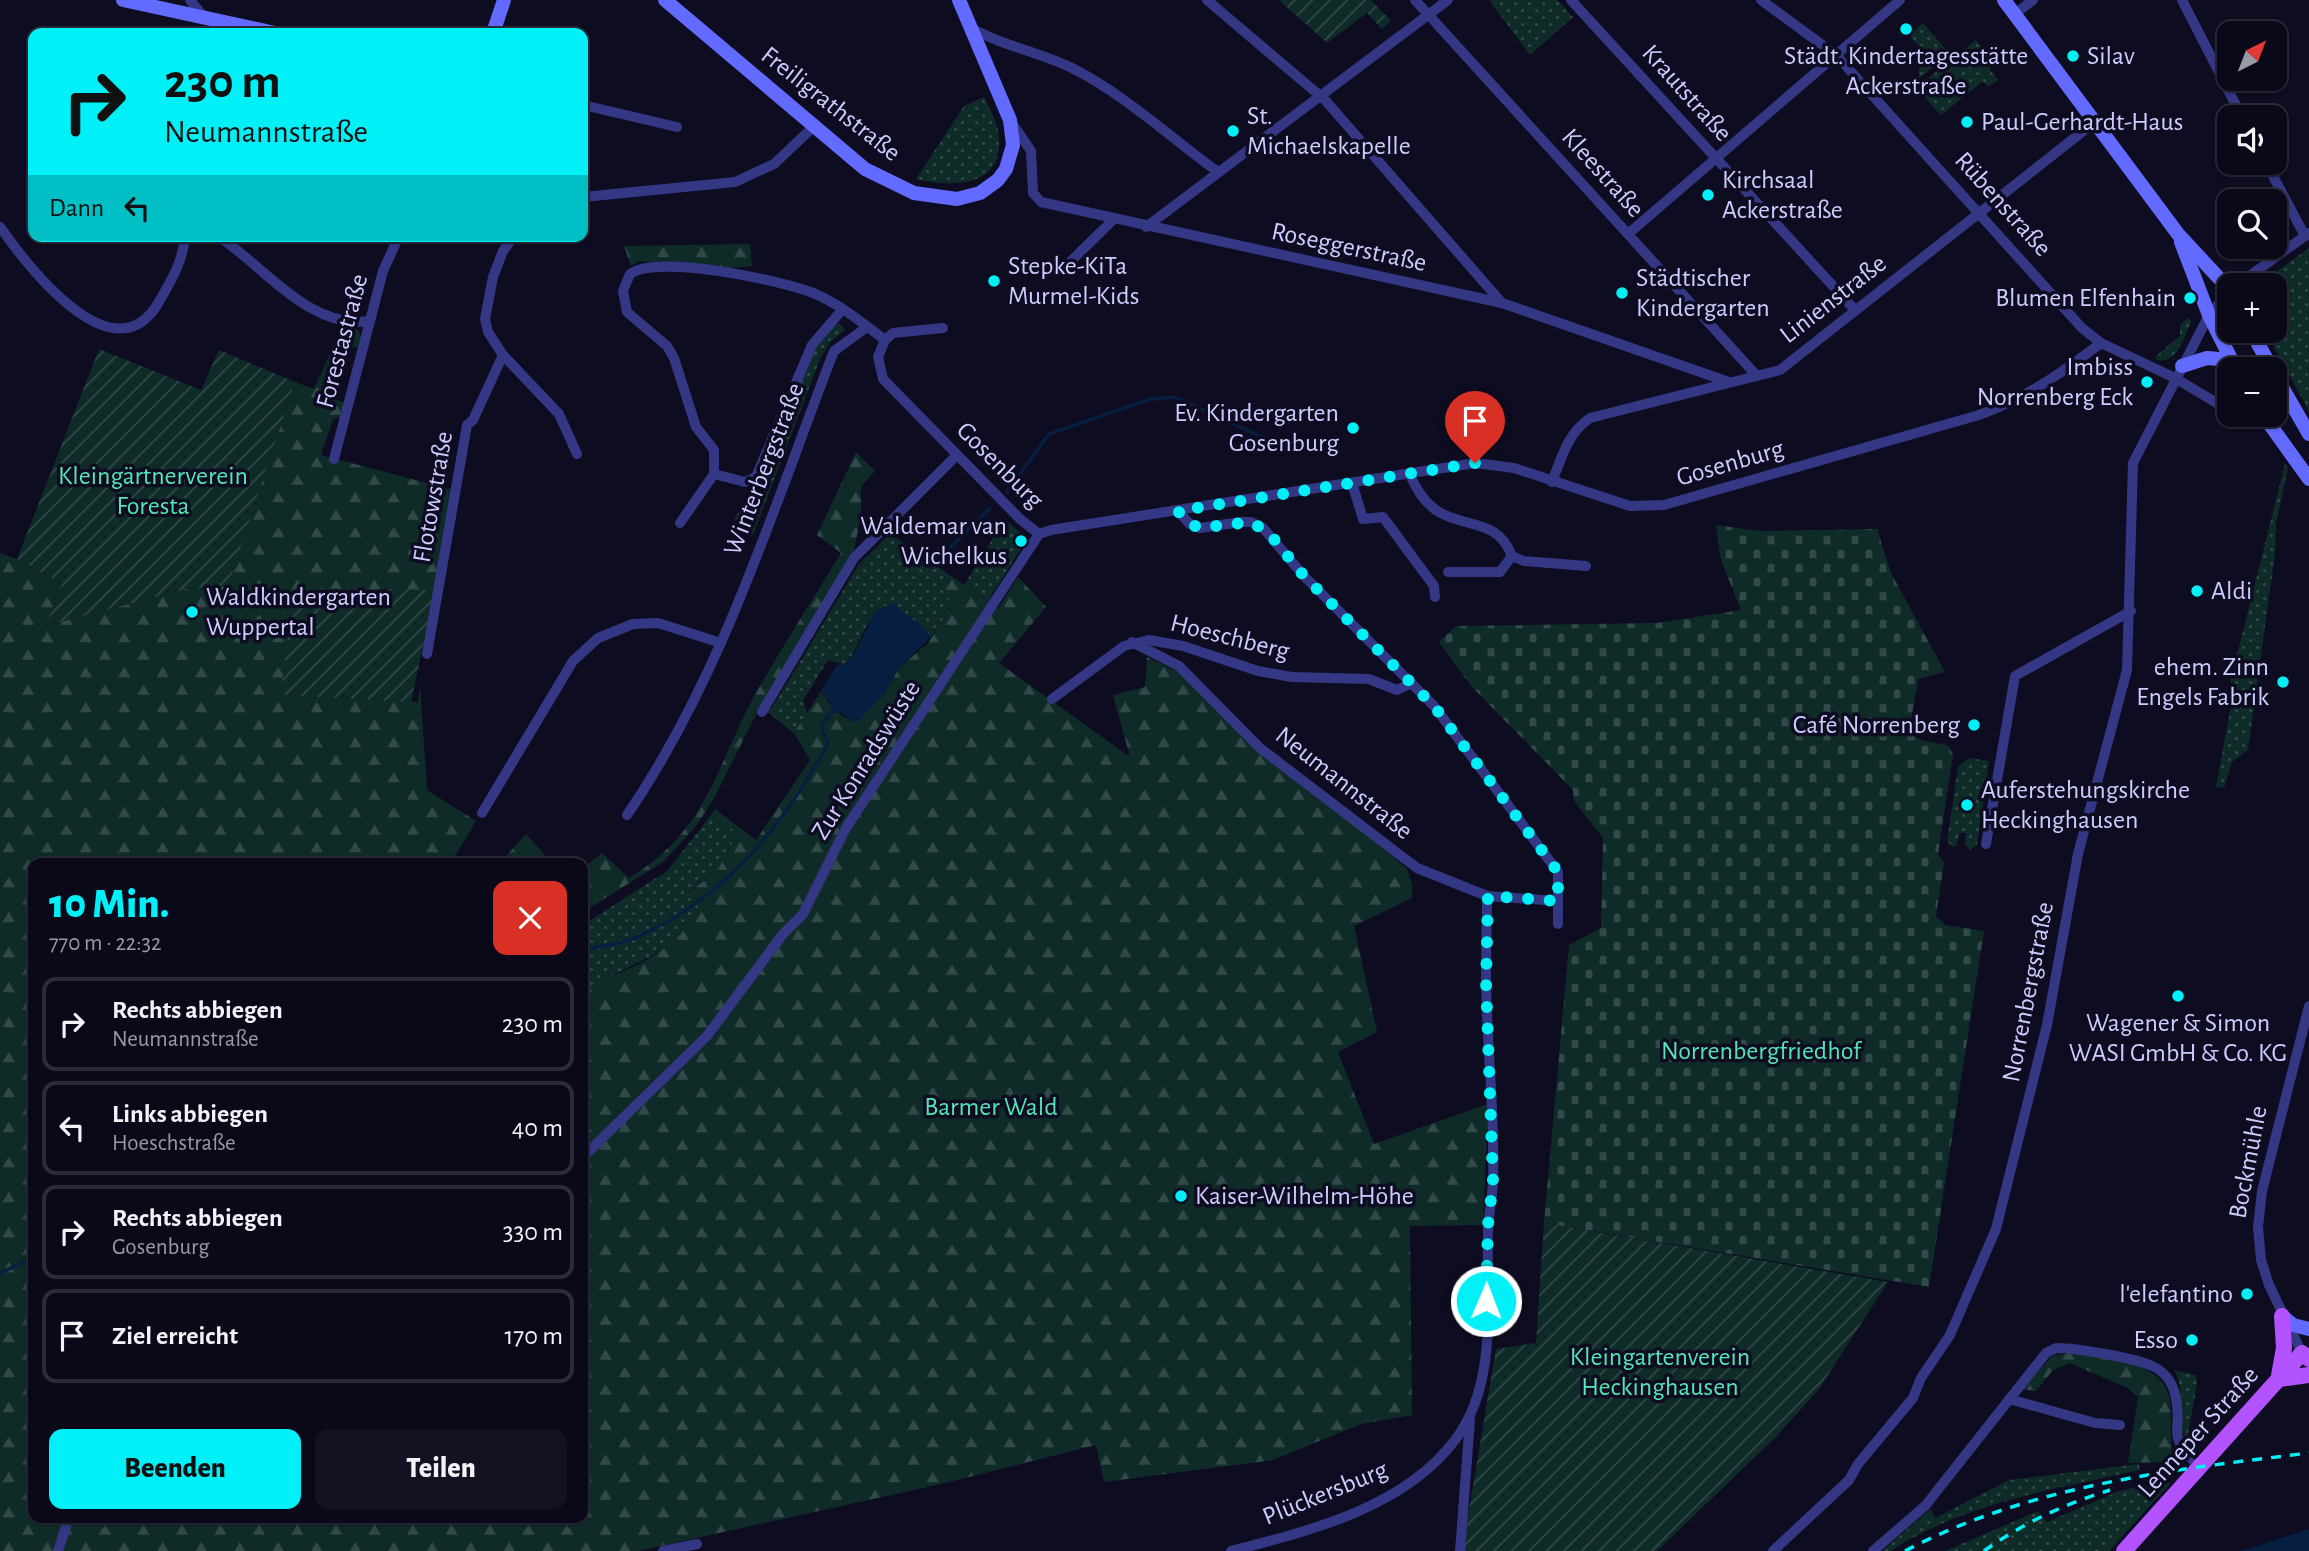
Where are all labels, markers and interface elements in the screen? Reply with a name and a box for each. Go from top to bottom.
marker: Städt. Kindertagesstätte Ackerstraße [1898,21,1914,37]
north arrow [2217,21,2287,91]
map controls [2217,21,2287,427]
street label: Krautstraße [1637,40,1737,146]
street label: Freiligrathstraße [756,42,906,166]
place label: Städt. Kindertagesstätte Ackerstraße [1784,43,2028,99]
place label: Silav [2087,43,2135,69]
marker: Silav [2065,48,2081,64]
icon: right [49,56,140,147]
text: 230 m [164,58,281,107]
place label: St. Michaelskapelle [1247,103,1411,159]
button: sound [2217,105,2287,175]
place label: Paul-Gerhardt-Haus [1981,109,2183,135]
marker: Paul-Gerhardt-Haus [1959,114,1975,130]
text: Neumannstraße [164,116,368,148]
marker: St. Michaelskapelle [1225,123,1241,139]
street label: Kleestraße [1557,124,1649,222]
street label: Rübenstraße [1950,147,2056,261]
place label: Kirchsaal Ackerstraße [1722,167,1843,223]
marker: Kirchsaal Ackerstraße [1700,187,1716,203]
icon: left [118,189,156,227]
button: search [2217,189,2287,259]
text: Dann [49,195,104,221]
street label: Roseggerstraße [1269,218,1429,276]
street label: Linienstraße [1775,250,1891,348]
place label: Stepke-KiTa Murmel-Kids [1008,253,1139,309]
place label: Städtischer Kindergarten [1636,265,1770,321]
street label: Forestastraße [312,271,372,411]
marker: Stepke-KiTa Murmel-Kids [986,273,1002,289]
button: + [2217,273,2287,343]
marker: Städtischer Kindergarten [1614,285,1630,301]
place label: Blumen Elfenhain [1995,285,2176,311]
marker: Blumen Elfenhain [2182,290,2198,306]
place label: Imbiss Norrenberg Eck [1977,354,2133,410]
button: − [2217,357,2287,427]
marker: Imbiss Norrenberg Eck [2139,374,2155,390]
street label: Winterbergstraße [719,379,809,559]
pin [1445,391,1505,463]
place label: Ev. Kindergarten Gosenburg [1174,400,1339,456]
icon: arrive [1456,402,1494,440]
street label: Gosenburg [952,417,1048,513]
marker: Ev. Kindergarten Gosenburg [1345,420,1361,436]
street label: Flotowstraße [409,429,457,565]
street label: Gosenburg [1673,435,1787,491]
park label: Kleingärtnerverein Foresta [58,463,248,519]
place label: Waldemar van Wichelkus [860,513,1007,569]
marker: Waldemar van Wichelkus [1013,533,1029,549]
place label: Aldi [2211,578,2252,604]
marker: Aldi [2189,583,2205,599]
place label: Waldkindergarten Wuppertal [206,584,391,640]
marker: Waldkindergarten Wuppertal [184,604,200,620]
street label: Hoeschberg [1168,610,1292,664]
place label: ehem. Zinn Engels Fabrik [2136,654,2269,710]
marker: ehem. Zinn Engels Fabrik [2275,674,2291,690]
street label: Zur Konradswüste [807,676,925,844]
place label: Café Norrenberg [1793,712,1960,738]
marker: Café Norrenberg [1966,717,1982,733]
street label: Neumannstraße [1271,722,1417,844]
place label: Auferstehungskirche Heckinghausen [1981,777,2190,833]
marker: Auferstehungskirche Heckinghausen [1959,797,1975,813]
button: close [493,881,567,955]
text: 10 Min. [49,883,169,925]
street label: Norrenbergstraße [1998,900,2058,1084]
text: 770 m · 22:32 [49,932,162,955]
marker: Wagener & Simon WASI GmbH & Co. KG [2170,988,2186,1004]
text: Rechts abbiegen [112,997,283,1023]
icon: right [53,1005,91,1043]
place label: Wagener & Simon WASI GmbH & Co. KG [2069,1010,2287,1066]
text: 230 m [502,1011,563,1037]
text: Neumannstraße [112,1028,259,1051]
park label: Norrenbergfriedhof [1661,1038,1863,1064]
park label: Barmer Wald [924,1094,1058,1120]
text: Links abbiegen [112,1101,268,1127]
street label: Bockmühle [2224,1103,2272,1221]
icon: left [53,1109,91,1147]
text: 40 m [512,1115,563,1141]
text: Hoeschstraße [112,1132,236,1155]
place label: Kaiser-Wilhelm-Höhe [1195,1183,1414,1209]
marker: Kaiser-Wilhelm-Höhe [1173,1188,1189,1204]
text: Rechts abbiegen [112,1205,283,1231]
icon: right [53,1213,91,1251]
text: 330 m [503,1219,563,1245]
text: Gosenburg [112,1236,210,1259]
position arrow [1449,1264,1523,1338]
place label: l'elefantino [2119,1281,2233,1307]
marker: l'elefantino [2239,1286,2255,1302]
icon: arrive [53,1317,91,1355]
text: Ziel erreicht [112,1323,238,1349]
text: 170 m [504,1323,563,1349]
place label: Esso [2133,1327,2178,1353]
marker: Esso [2184,1332,2200,1348]
park label: Kleingartenverein Heckinghausen [1570,1344,1750,1400]
street label: Lenneper Straße [2133,1362,2263,1502]
button: Beenden [49,1429,301,1509]
button: Teilen [315,1429,567,1509]
street label: Plückersburg [1259,1456,1391,1530]

